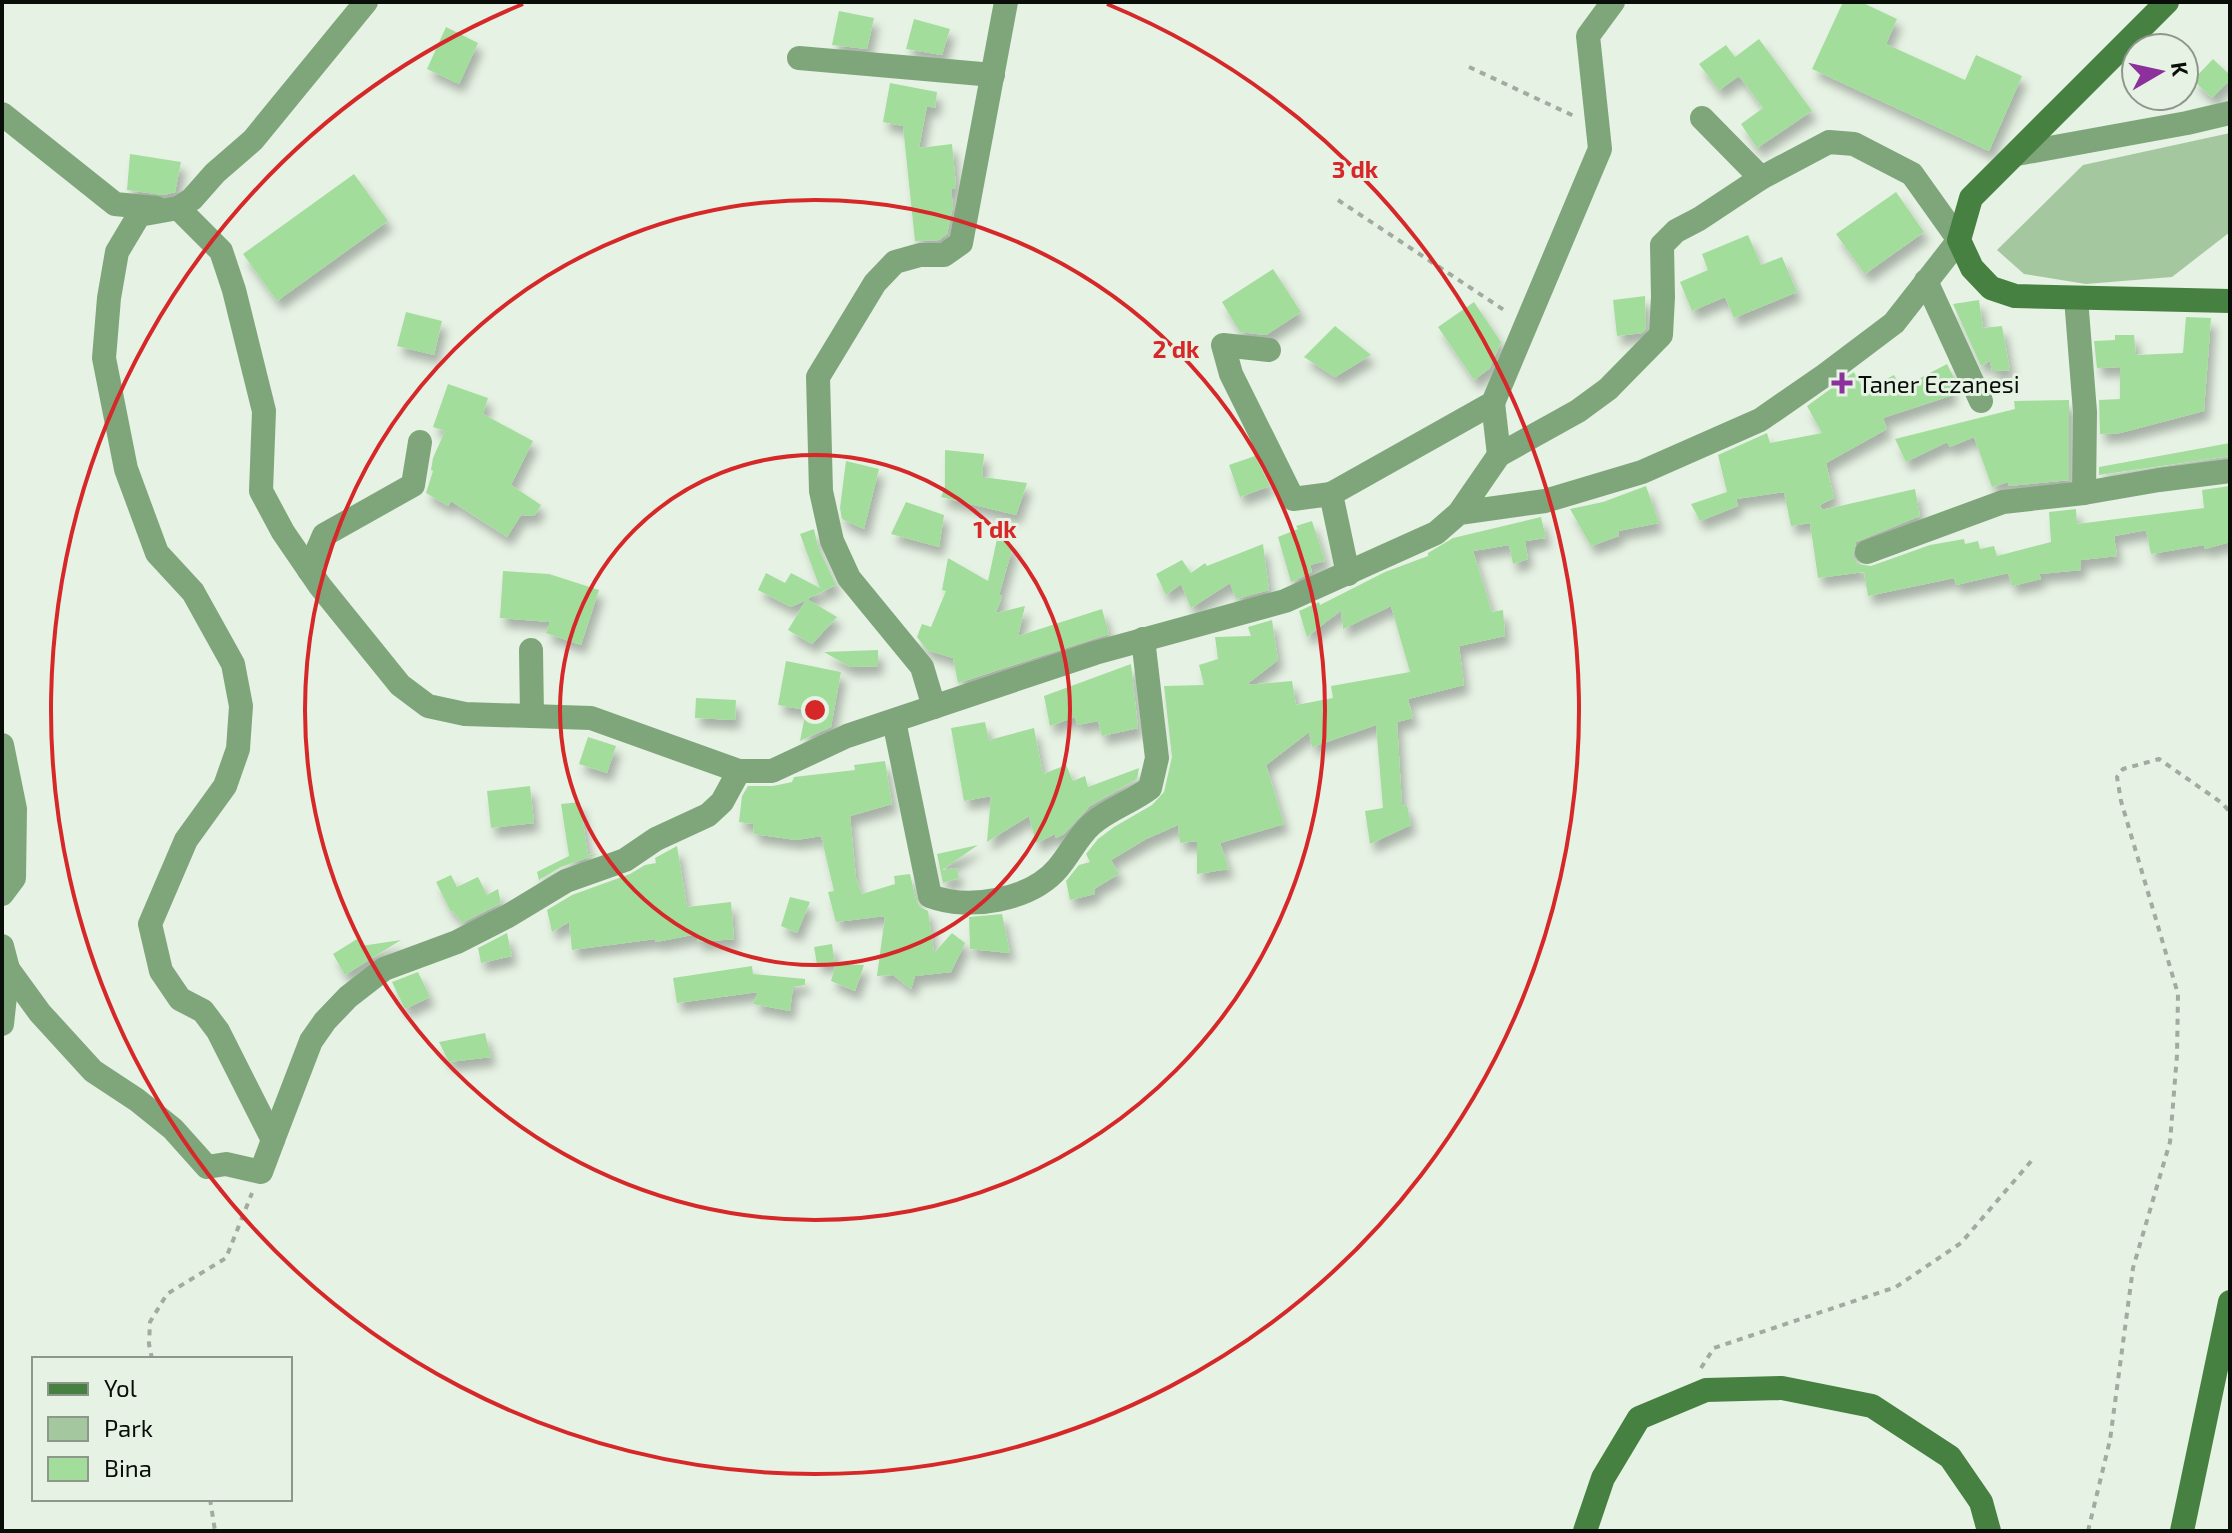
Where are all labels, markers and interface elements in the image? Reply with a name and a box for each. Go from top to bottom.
north arrow [2120,32,2200,112]
text: K [2167,60,2195,78]
text: 3 dk [1332,154,1379,183]
text: 2 dk [1153,334,1200,363]
place label: Taner Eczanesi [1858,369,2020,398]
marker: Taner Eczanesi [1833,374,1851,392]
text: 1 dk [973,514,1017,543]
centre of rings [801,696,829,724]
legend [32,1357,292,1501]
text: Yol [104,1373,137,1402]
text: Park [104,1413,153,1442]
text: Bina [104,1453,152,1482]

